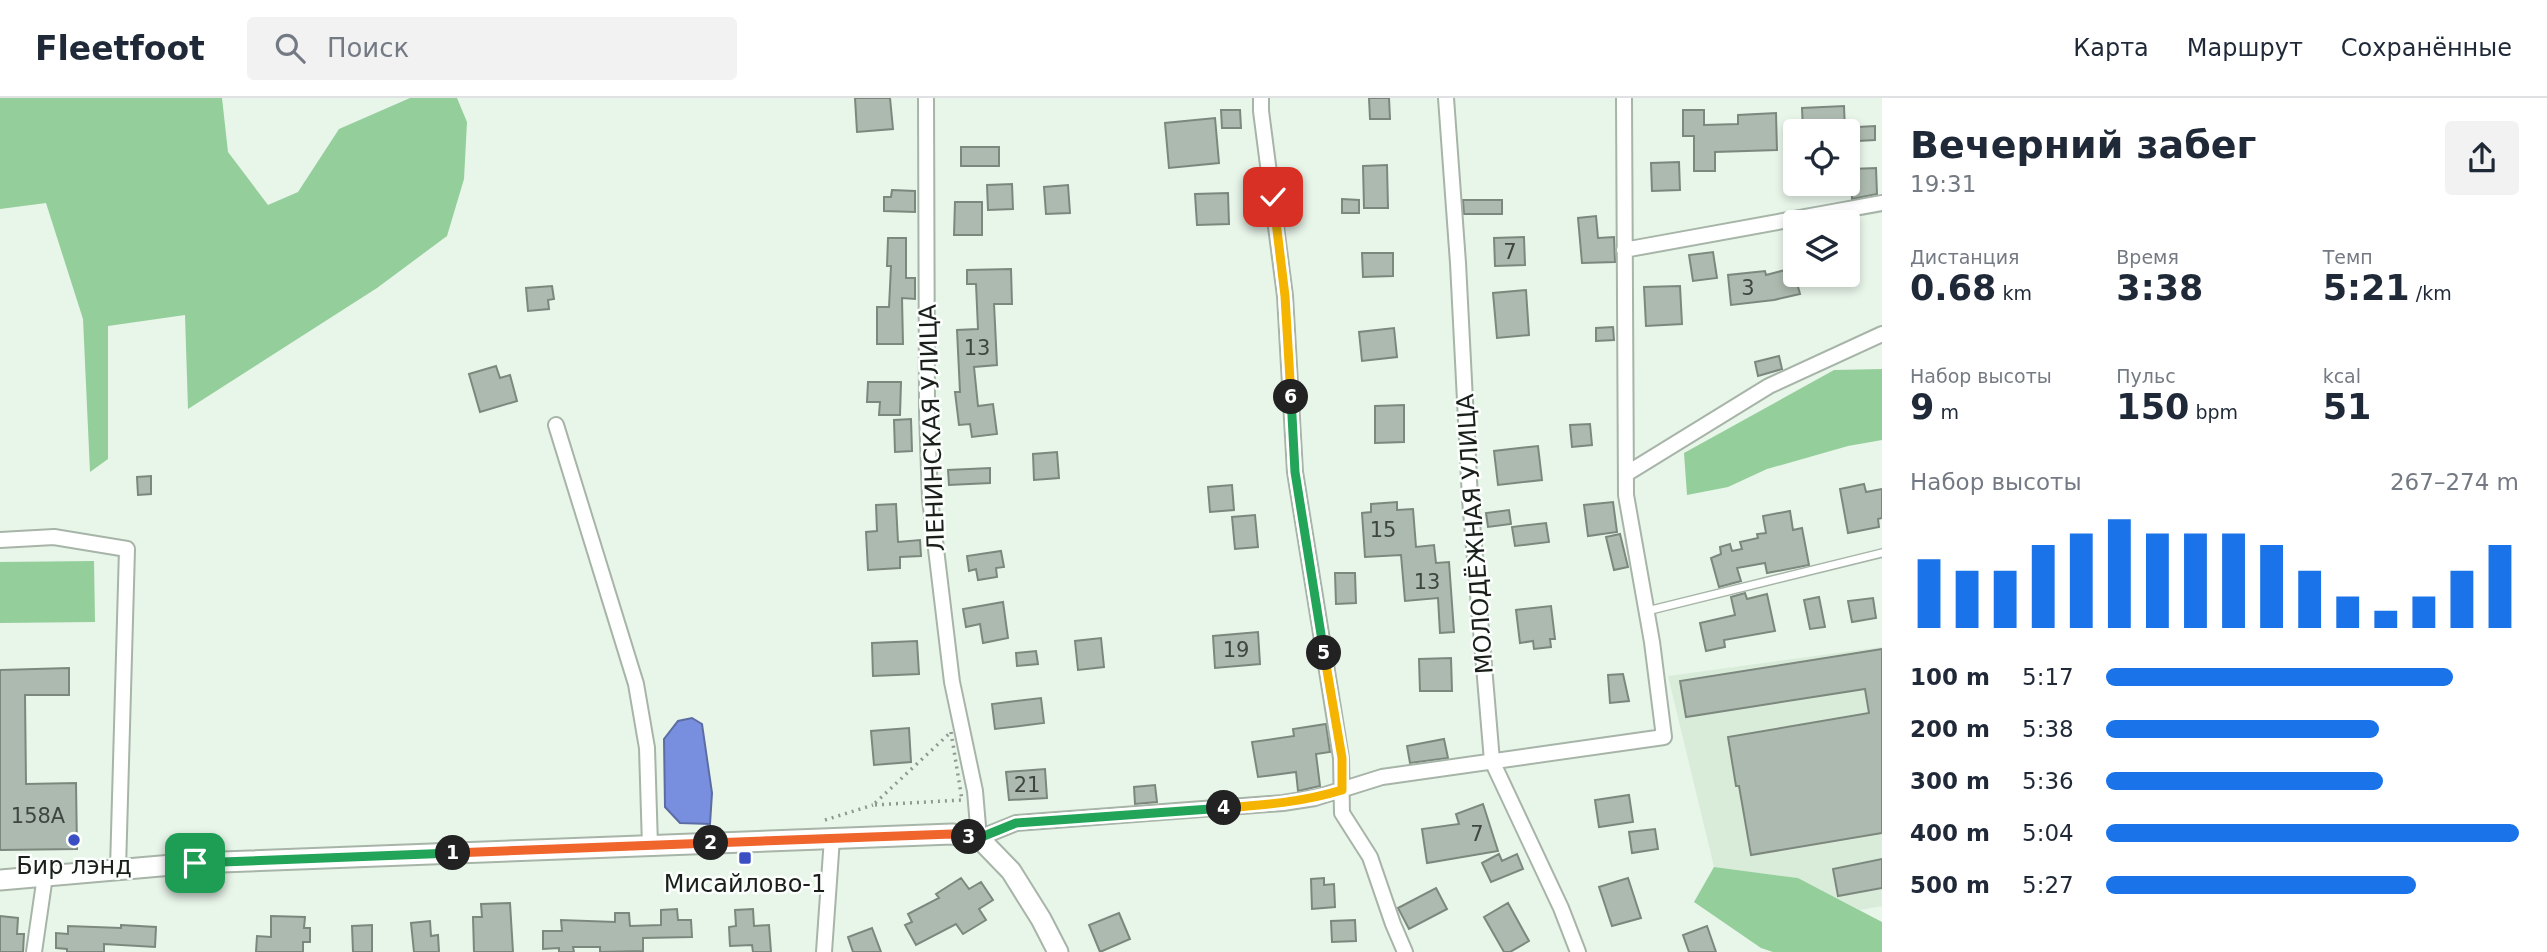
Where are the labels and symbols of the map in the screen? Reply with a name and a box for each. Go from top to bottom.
pin [1243,167,1303,227]
house number: 7 [1503,240,1517,264]
house number: 3 [1741,276,1755,300]
street label: ЛЕНИНСКАЯ УЛИЦА [914,303,950,552]
house number: 13 [964,336,990,360]
pin: 6 [1274,380,1308,414]
street label: МОЛОДЁЖНАЯ УЛИЦА [1450,392,1499,675]
house number: 15 [1370,518,1396,542]
house number: 13 [1414,570,1440,594]
pin: 5 [1306,636,1342,670]
house number: 19 [1223,638,1249,662]
house number: 21 [1014,773,1040,797]
pin: 4 [1206,790,1242,826]
house number: 158А [11,804,66,828]
pin: 3 [951,820,986,854]
house number: 7 [1470,822,1484,846]
pin: 2 [694,826,728,860]
marker: Бир лэнд [66,832,82,848]
pin [165,833,225,893]
pin: 1 [435,836,470,870]
marker: Мисайлово-1 [737,850,753,866]
place label: Бир лэнд [16,852,132,880]
place label: Мисайлово-1 [664,870,826,898]

